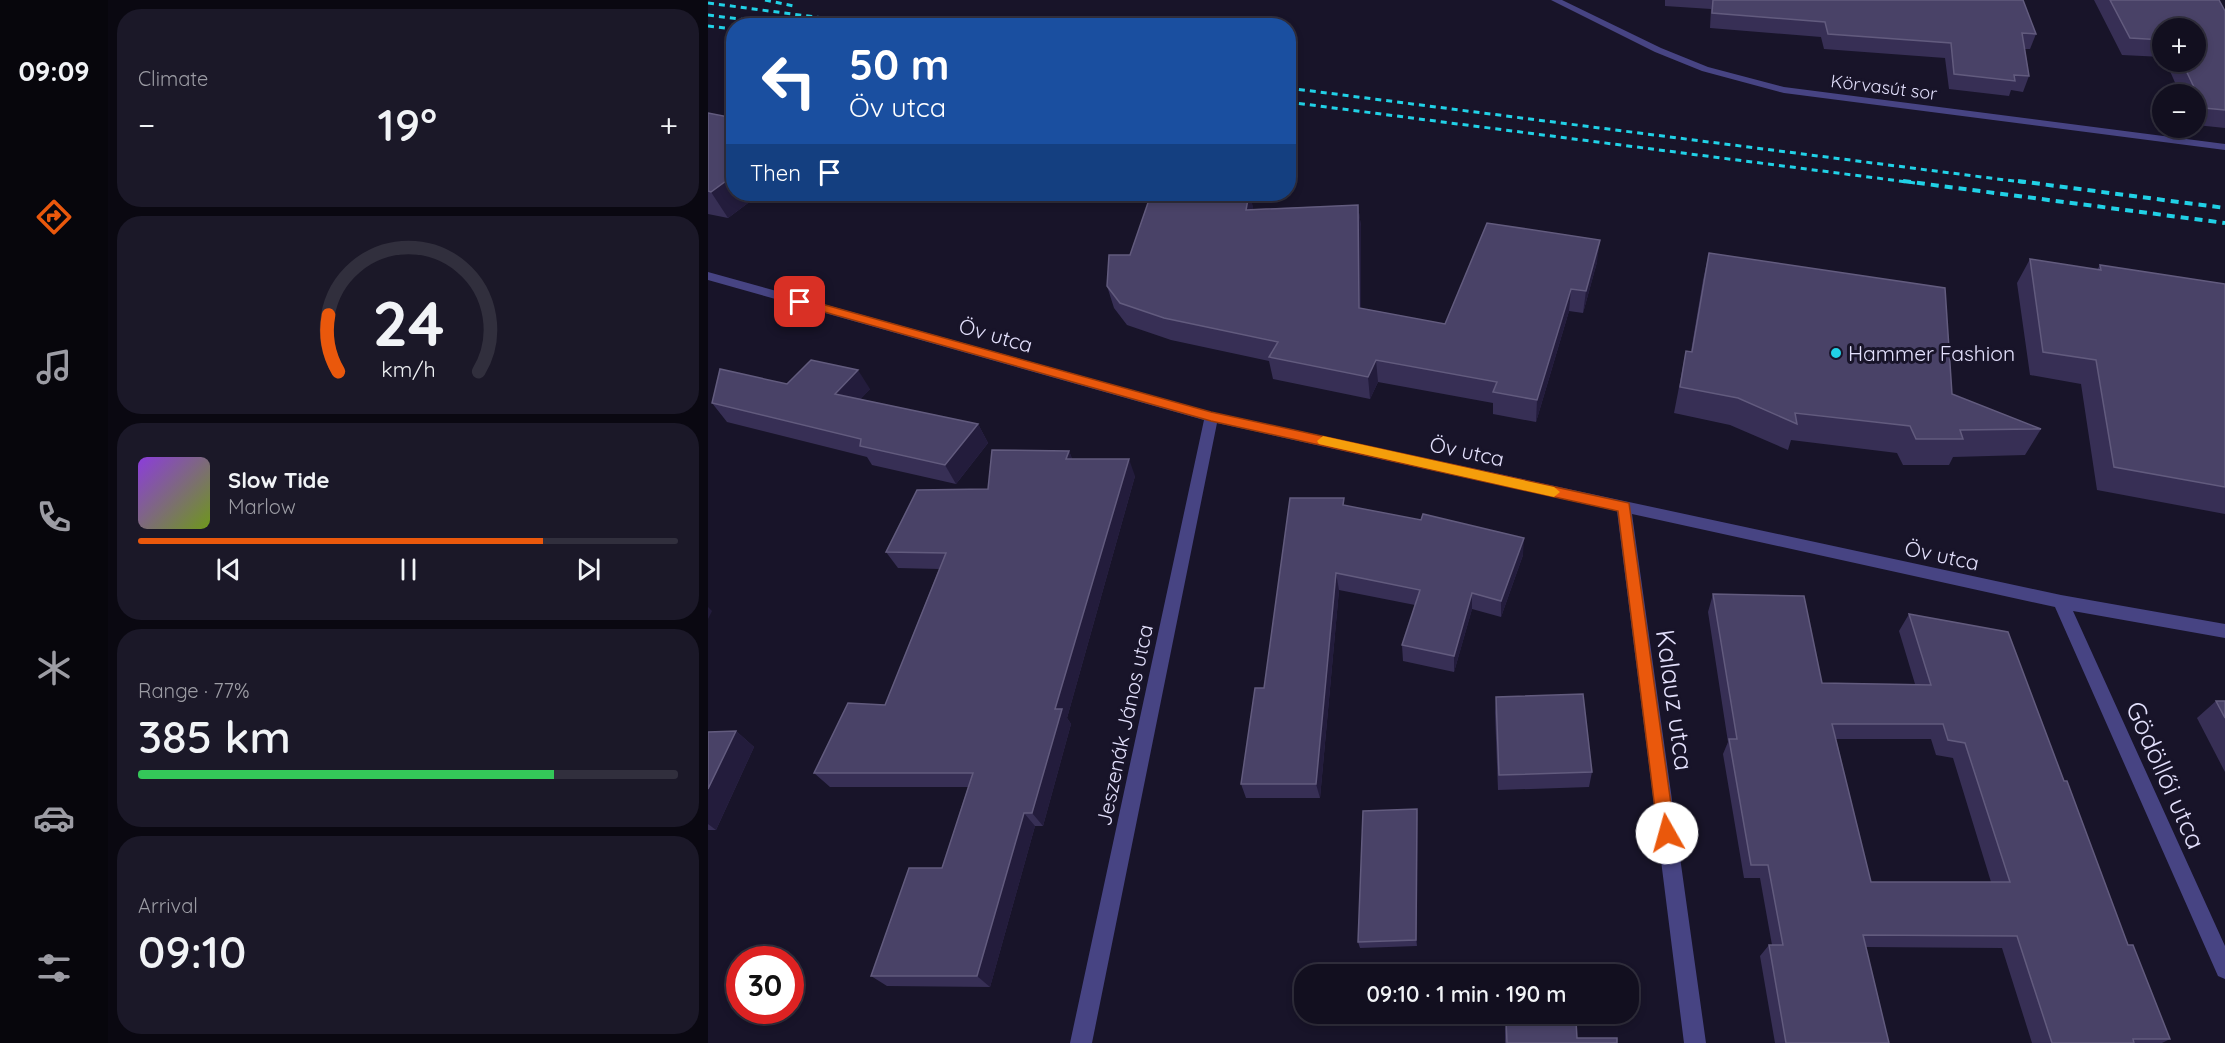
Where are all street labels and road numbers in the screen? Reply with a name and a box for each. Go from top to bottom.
street label: Körvasút sor [1829,69,1939,105]
street label: Öv utca [956,312,1036,358]
street label: Öv utca [1427,430,1507,472]
street label: Öv utca [1902,534,1982,576]
street label: Jeszenák János utca [1090,622,1158,828]
street label: Kalauz utca [1649,627,1701,773]
street label: Gödöllői utca [2119,696,2213,854]

